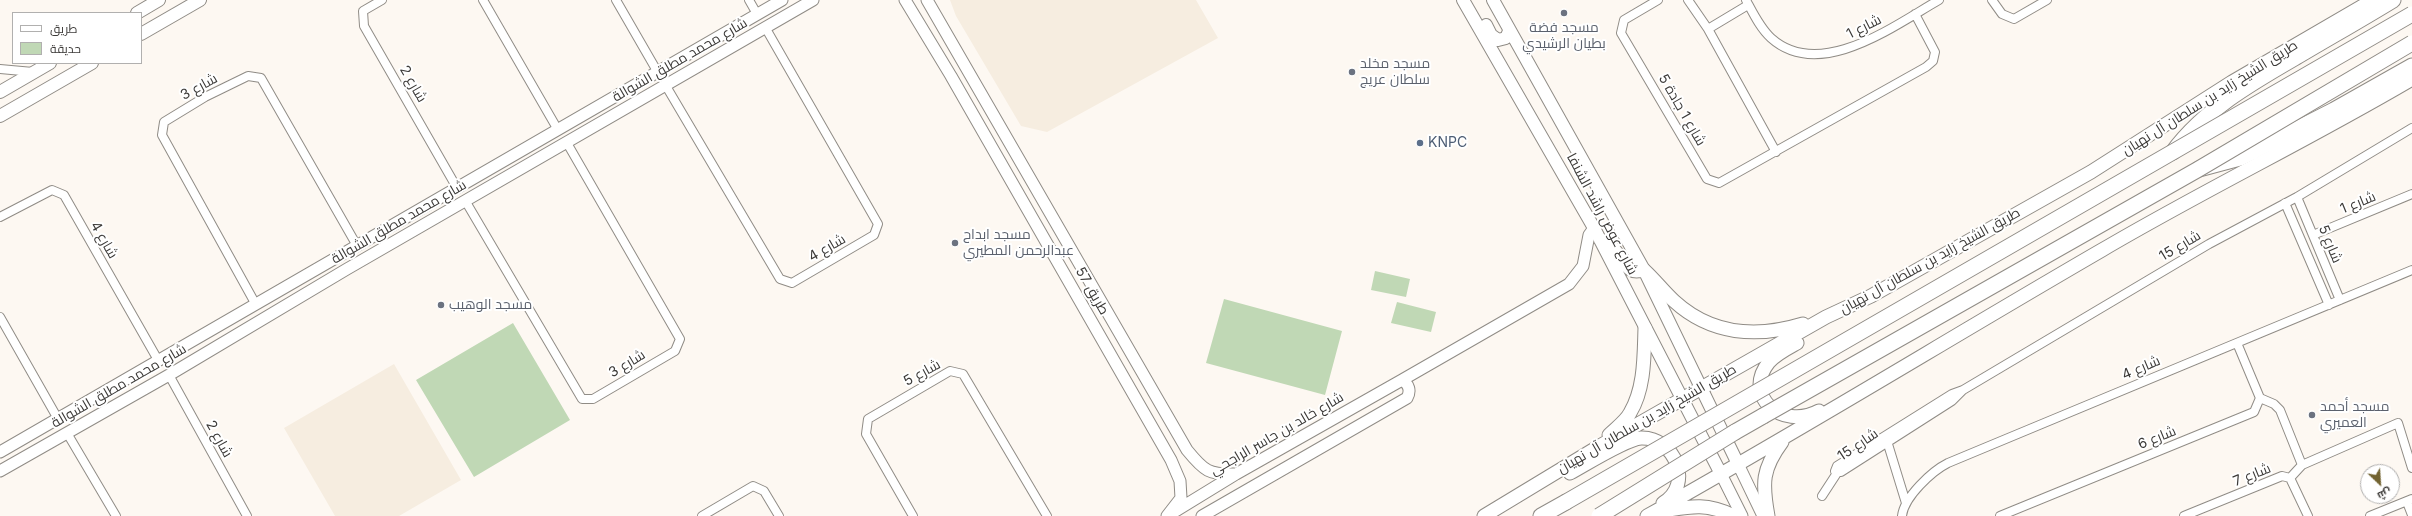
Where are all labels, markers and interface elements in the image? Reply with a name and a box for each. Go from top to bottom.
marker: مسجد فضة بطيان الرشيدي [1559,8,1569,18]
street label: شارع 1 [1844,11,1884,43]
legend [12,12,142,64]
street label: شارع محمد مطلق الشوالة [610,14,750,106]
place label: مسجد فضة بطيان الرشيدي [1522,20,1606,52]
text: طريق [50,21,77,36]
street label: طريق الشيخ زايد بن سلطان آل نهيان [2119,37,2301,159]
text: حديقة [50,41,81,56]
place label: مسجد مخلد سلطان عريج [1360,56,1430,88]
street label: شارع 2 [396,63,430,105]
marker: مسجد مخلد سلطان عريج [1347,67,1357,77]
street label: شارع 3 [178,70,220,104]
street label: شارع 1 جادة 5 [1655,71,1709,149]
place label: KNPC [1428,135,1467,151]
marker: KNPC [1415,138,1425,148]
street label: شارع عوض راشد الشنفا [1563,150,1641,278]
street label: شارع محمد مطلق الشوالة [329,176,469,268]
street label: شارع 1 [2338,188,2378,218]
street label: طريق الشيخ زايد بن سلطان آل نهيان [1837,204,2023,318]
street label: شارع 4 [87,218,121,262]
street label: شارع 5 [2315,223,2345,265]
place label: مسجد ابداح عبدالرحمن المطيري [963,227,1074,260]
street label: شارع 15 [2156,227,2204,265]
street label: شارع 4 [805,231,849,265]
marker: مسجد ابداح عبدالرحمن المطيري [950,238,960,248]
street label: طريق 57 [1072,264,1112,318]
place label: مسجد الوهيب [449,297,532,313]
marker: مسجد الوهيب [436,300,446,310]
street label: شارع محمد مطلق الشوالة [49,340,189,432]
street label: شارع 3 [606,347,648,381]
street label: شارع 4 [2119,352,2163,384]
street label: شارع 5 [901,356,943,390]
street label: طريق الشيخ زايد بن سلطان آل نهيان [1555,361,1739,477]
street label: شارع خالد بن جاسر الراجحي [1207,389,1347,479]
place label: مسجد أحمد العميري [2320,399,2389,432]
marker: مسجد أحمد العميري [2307,410,2317,420]
street label: شارع 2 [202,418,236,460]
street label: شارع 6 [2135,423,2179,453]
street label: شارع 15 [1835,425,1881,465]
street label: شارع 7 [2231,460,2273,490]
north arrow [2360,464,2400,504]
text: ش [2375,485,2394,503]

